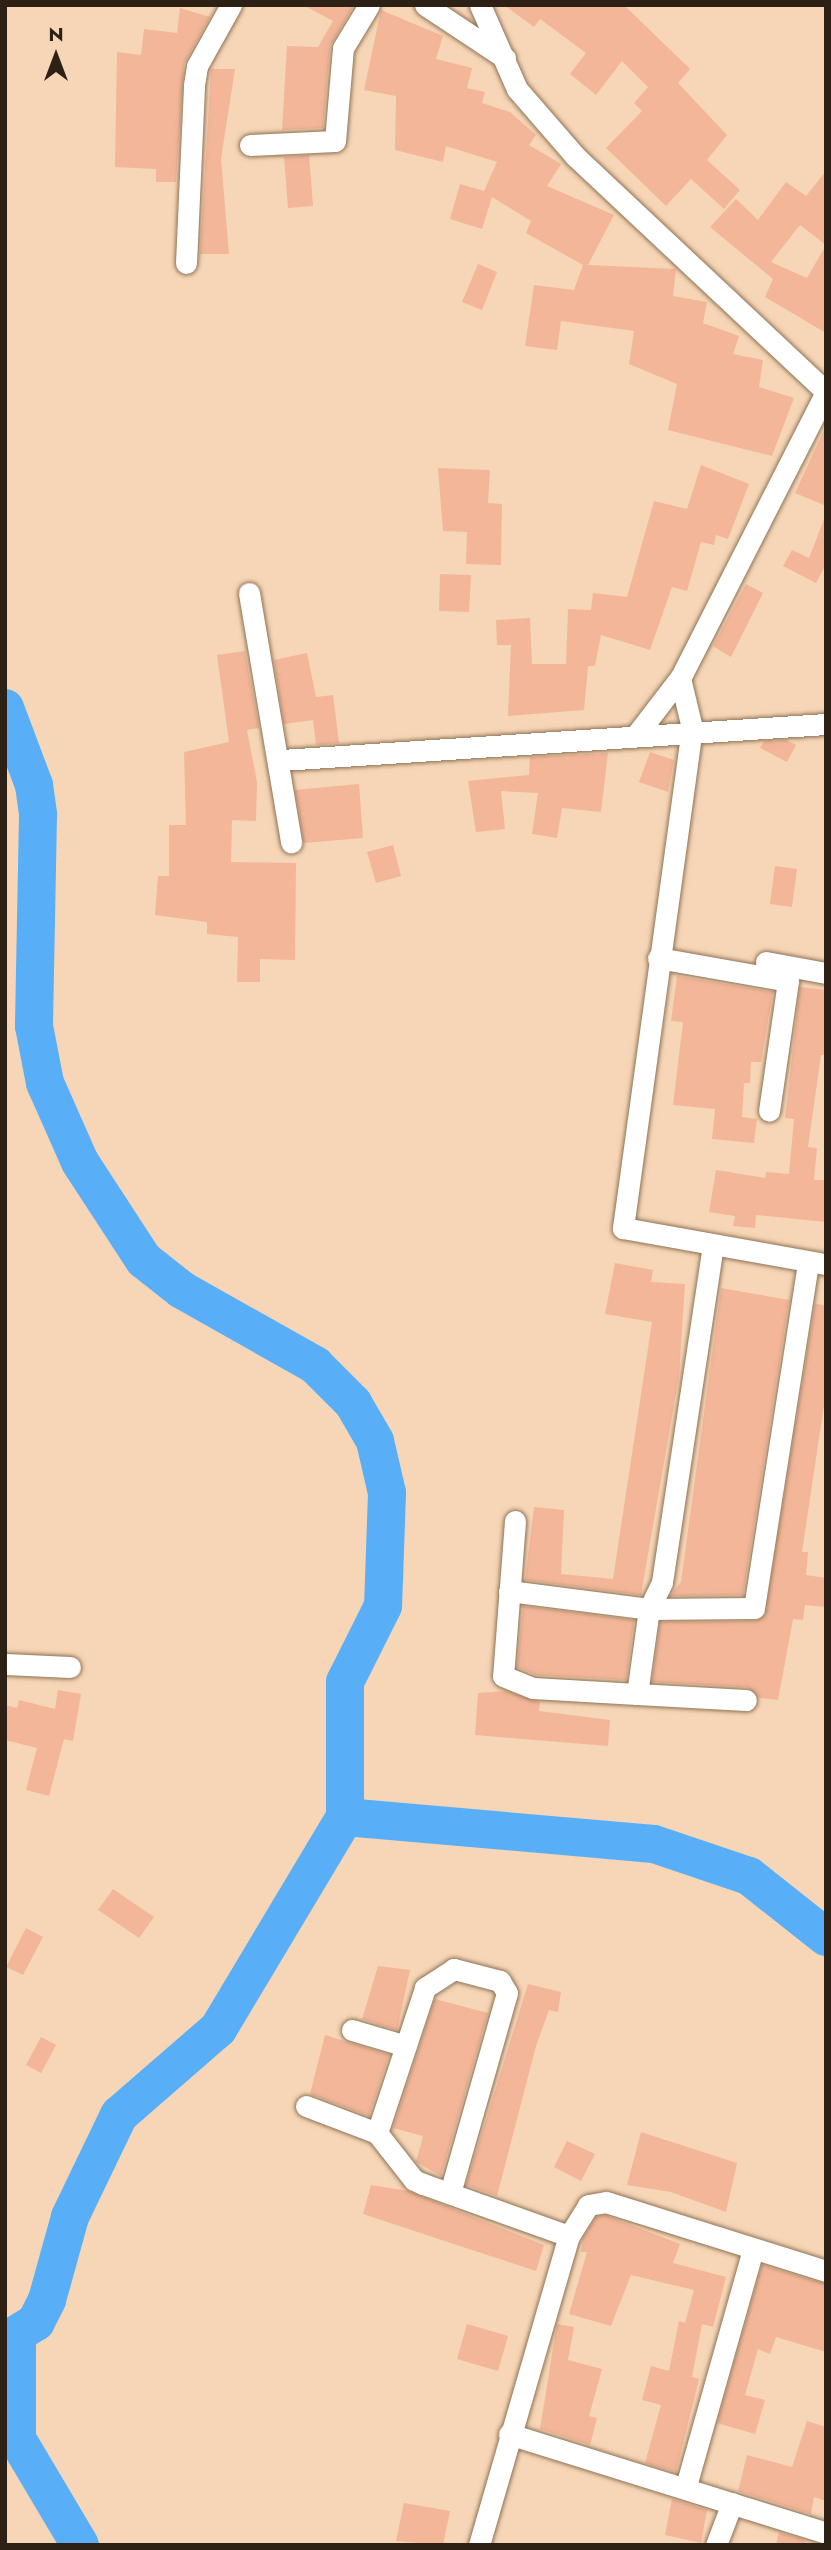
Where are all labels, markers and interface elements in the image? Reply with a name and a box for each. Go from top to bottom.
north arrow [21,21,91,91]
text: N [48,21,64,48]

